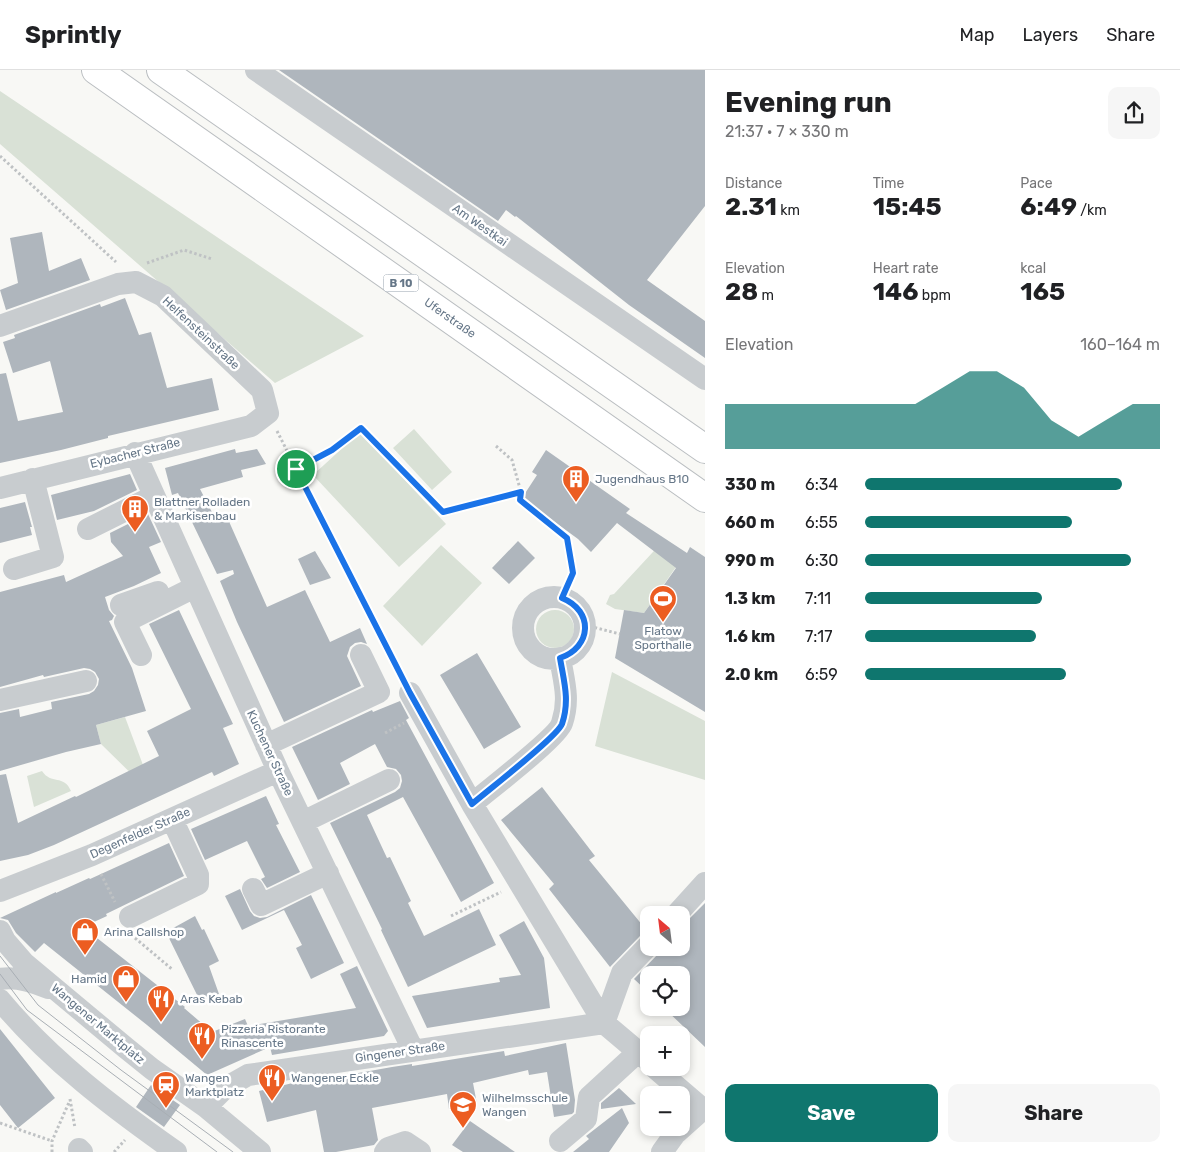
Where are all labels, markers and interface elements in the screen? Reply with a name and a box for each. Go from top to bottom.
text: Sprintly [25,21,122,49]
text: Map [960,24,995,46]
text: Layers [1023,24,1078,46]
text: Share [1106,24,1155,46]
text: Evening run [725,86,892,119]
button: share [1108,87,1160,139]
text: 21:37 · 7 × 330 m [725,122,849,141]
text: Distance [725,175,782,192]
text: Time [873,175,904,192]
text: Pace [1020,175,1052,192]
text: 2.31 [725,192,777,221]
text: 15:45 [873,192,942,221]
text: 6:49 [1020,192,1077,221]
street label: Am Westkai [450,201,510,249]
text: km [777,202,800,219]
text: /km [1077,202,1107,219]
text: Elevation [725,260,785,277]
text: Heart rate [873,260,939,277]
text: kcal [1020,260,1046,277]
road number: B 10 [384,274,418,292]
text: 28 [725,277,758,306]
text: 146 [873,277,918,306]
text: 165 [1020,277,1065,306]
text: m [758,287,774,304]
text: bpm [918,287,951,304]
street label: Helfensteinstraße [160,294,243,372]
street label: Uferstraße [421,295,479,341]
text: Elevation [725,335,794,354]
text: 160–164 m [1080,335,1160,354]
street label: Eybacher Straße [88,435,182,471]
pin [275,448,317,490]
icon: arrive [282,455,310,483]
building icon: Jugendhaus B10 [561,464,591,503]
place label: Jugendhaus B10 [595,472,689,486]
text: 330 m [725,475,775,494]
text: 6:34 [805,475,838,494]
building icon: Blattner Rolladen & Markisenbau [120,494,150,533]
place label: Blattner Rolladen & Markisenbau [154,495,250,523]
text: 660 m [725,513,775,532]
text: 6:55 [805,513,838,532]
text: 990 m [725,551,774,570]
text: 6:30 [805,551,839,570]
sports icon: Flatow Sporthalle [648,584,678,623]
text: 1.3 km [725,589,775,608]
text: 7:11 [805,589,831,608]
place label: Flatow Sporthalle [634,624,692,652]
text: 1.6 km [725,627,775,646]
text: 7:17 [805,627,832,646]
text: 2.0 km [725,665,778,684]
text: 6:59 [805,665,838,684]
street label: Kuchener Straße [244,708,296,798]
street label: Degenfelder Straße [88,804,193,861]
north arrow [640,906,690,956]
map controls [640,906,690,1136]
shop icon: Arina Callshop [70,917,100,956]
place label: Arina Callshop [104,925,184,939]
shop icon: Hamid [111,964,141,1003]
button: locate [640,966,690,1016]
place label: Hamid [71,972,107,986]
street label: Wangener Marktplatz [49,981,147,1067]
restaurant icon: Aras Kebab [146,984,176,1023]
place label: Aras Kebab [180,992,243,1006]
restaurant icon: Pizzeria Ristorante Rinascente [187,1021,217,1060]
place label: Pizzeria Ristorante Rinascente [221,1022,326,1050]
button: + [640,1026,690,1076]
street label: Gingener Straße [354,1039,446,1065]
restaurant icon: Wangener Eckle [257,1063,287,1102]
station icon: Wangen Marktplatz [151,1070,181,1109]
place label: Wangen Marktplatz [185,1071,244,1099]
place label: Wangener Eckle [291,1071,379,1085]
button: Save [725,1084,938,1142]
button: Share [948,1084,1160,1142]
button: − [640,1086,690,1136]
school or university icon: Wilhelmsschule Wangen [448,1090,478,1129]
place label: Wilhelmsschule Wangen [482,1091,568,1119]

